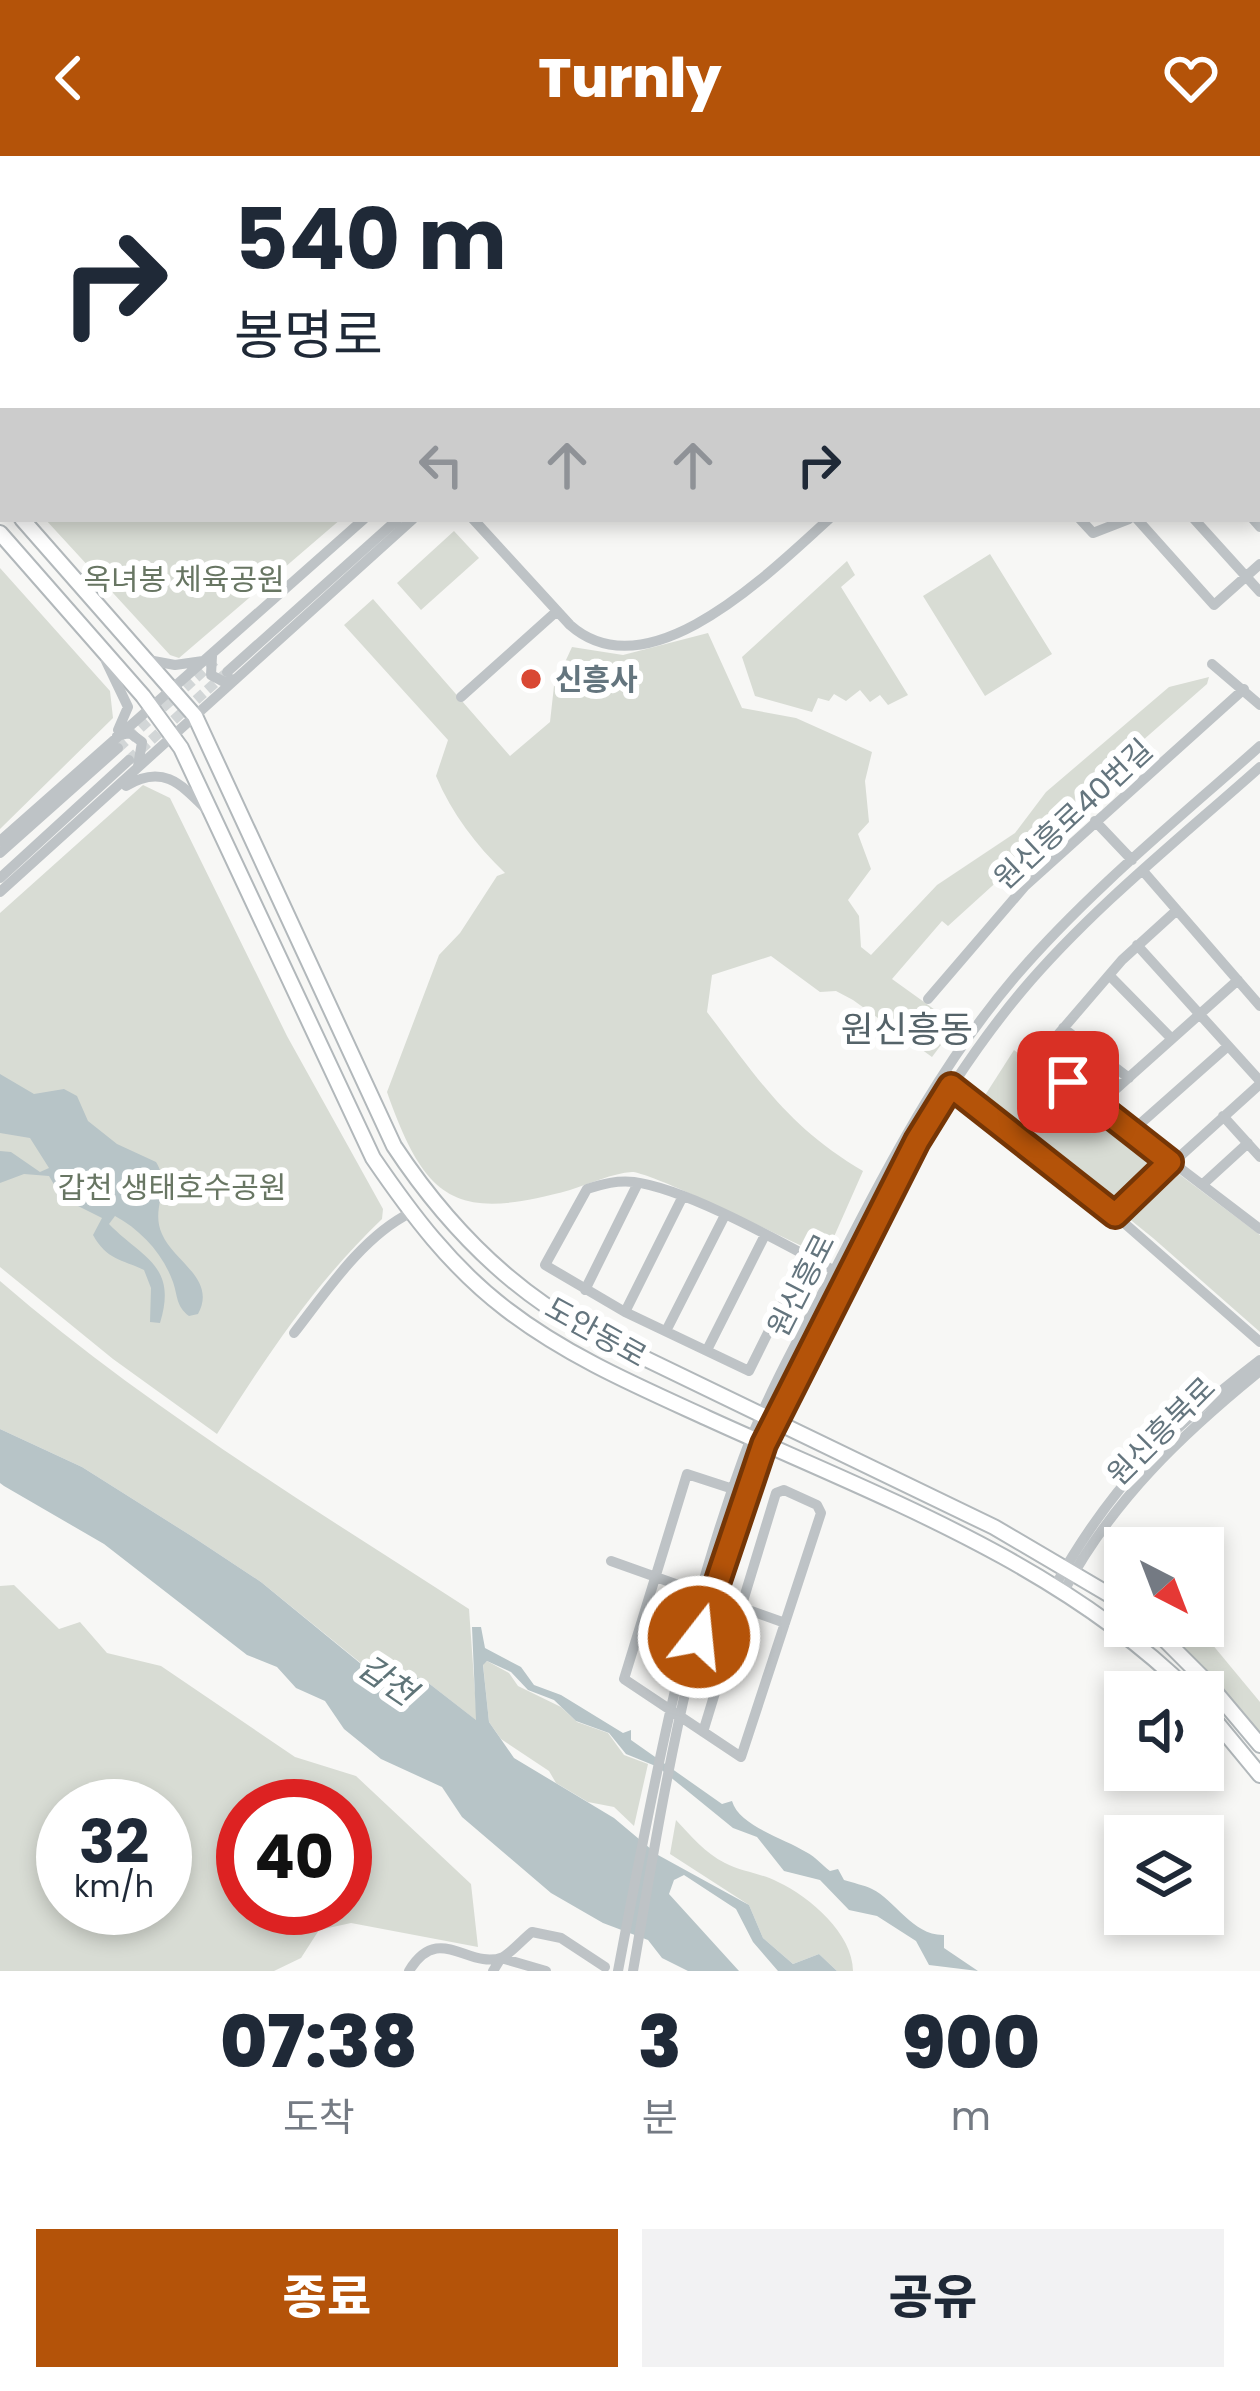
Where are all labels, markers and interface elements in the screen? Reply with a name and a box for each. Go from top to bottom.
text: Turnly [539,40,721,116]
icon: back [36,45,102,111]
icon: heart [1158,45,1224,111]
text: 540 m [234,181,507,298]
icon: right [36,204,192,360]
text: 봉명로 [234,297,383,373]
icon: left [408,432,474,498]
icon: ahead [534,432,600,498]
icon: ahead [660,432,726,498]
icon: right [786,432,852,498]
park label: 옥녀봉 체육공원 [83,558,285,601]
place label: 신흥사 [555,658,638,701]
marker: 신흥사 [518,666,544,692]
street label: 원신흥로40번길 [984,729,1162,899]
district label: 원신흥동 [841,1004,973,1055]
pin [1017,1031,1119,1133]
icon: arrive [1035,1049,1101,1115]
park label: 갑천 생태호수공원 [58,1166,286,1209]
street label: 원신흥로 [757,1226,845,1344]
street label: 도안동로 [537,1286,655,1378]
street label: 원신흥북로 [1097,1367,1225,1495]
north arrow [1104,1527,1224,1647]
map controls [1104,1527,1224,1935]
position arrow [636,1574,762,1700]
water label: 갑천 [349,1644,428,1718]
button: sound [1104,1671,1224,1791]
speed limit sign: 40 [216,1779,372,1935]
text: 32 [79,1800,149,1884]
button: layers [1104,1815,1224,1935]
text: km/h [74,1865,154,1908]
text: 07:38 [220,1991,418,2092]
text: 3 [638,1991,682,2092]
text: 900 [902,1992,1040,2093]
text: m [951,2089,991,2144]
text: 도착 [283,2090,355,2145]
text: 분 [642,2090,678,2145]
button: 종료 [36,2229,618,2367]
button: 공유 [642,2229,1224,2367]

